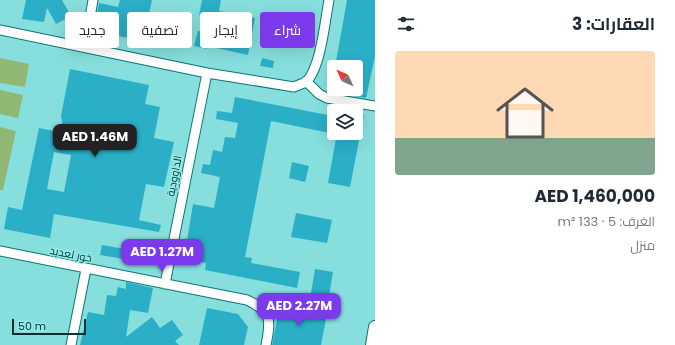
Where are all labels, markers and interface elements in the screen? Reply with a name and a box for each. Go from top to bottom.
chip: جديد [65,12,119,48]
chip: تصفية [127,12,192,48]
chip: إيجار [200,12,252,48]
chip: شراء [260,12,315,48]
text: العقارات: 3 [572,12,655,36]
icon: filters [395,13,417,35]
north arrow [327,60,363,96]
map controls [327,60,363,140]
icon: home [489,77,561,149]
button: layers [327,104,363,140]
pin: AED 1.46M [49,124,141,158]
text: AED 1.46M [62,127,128,146]
street label: الداوودية [162,154,186,198]
text: AED 1,460,000 [534,184,655,208]
text: الغرف: 5 · 133 m² [558,212,655,231]
text: منزل [630,236,655,255]
pin: AED 1.27M [116,239,208,273]
street label: خور لعديد [48,242,94,266]
text: AED 1.27M [130,242,194,261]
pin: AED 2.27M [253,293,345,327]
text: AED 2.27M [266,296,332,315]
scale bar [12,317,86,336]
text: 50 m [18,318,46,334]

